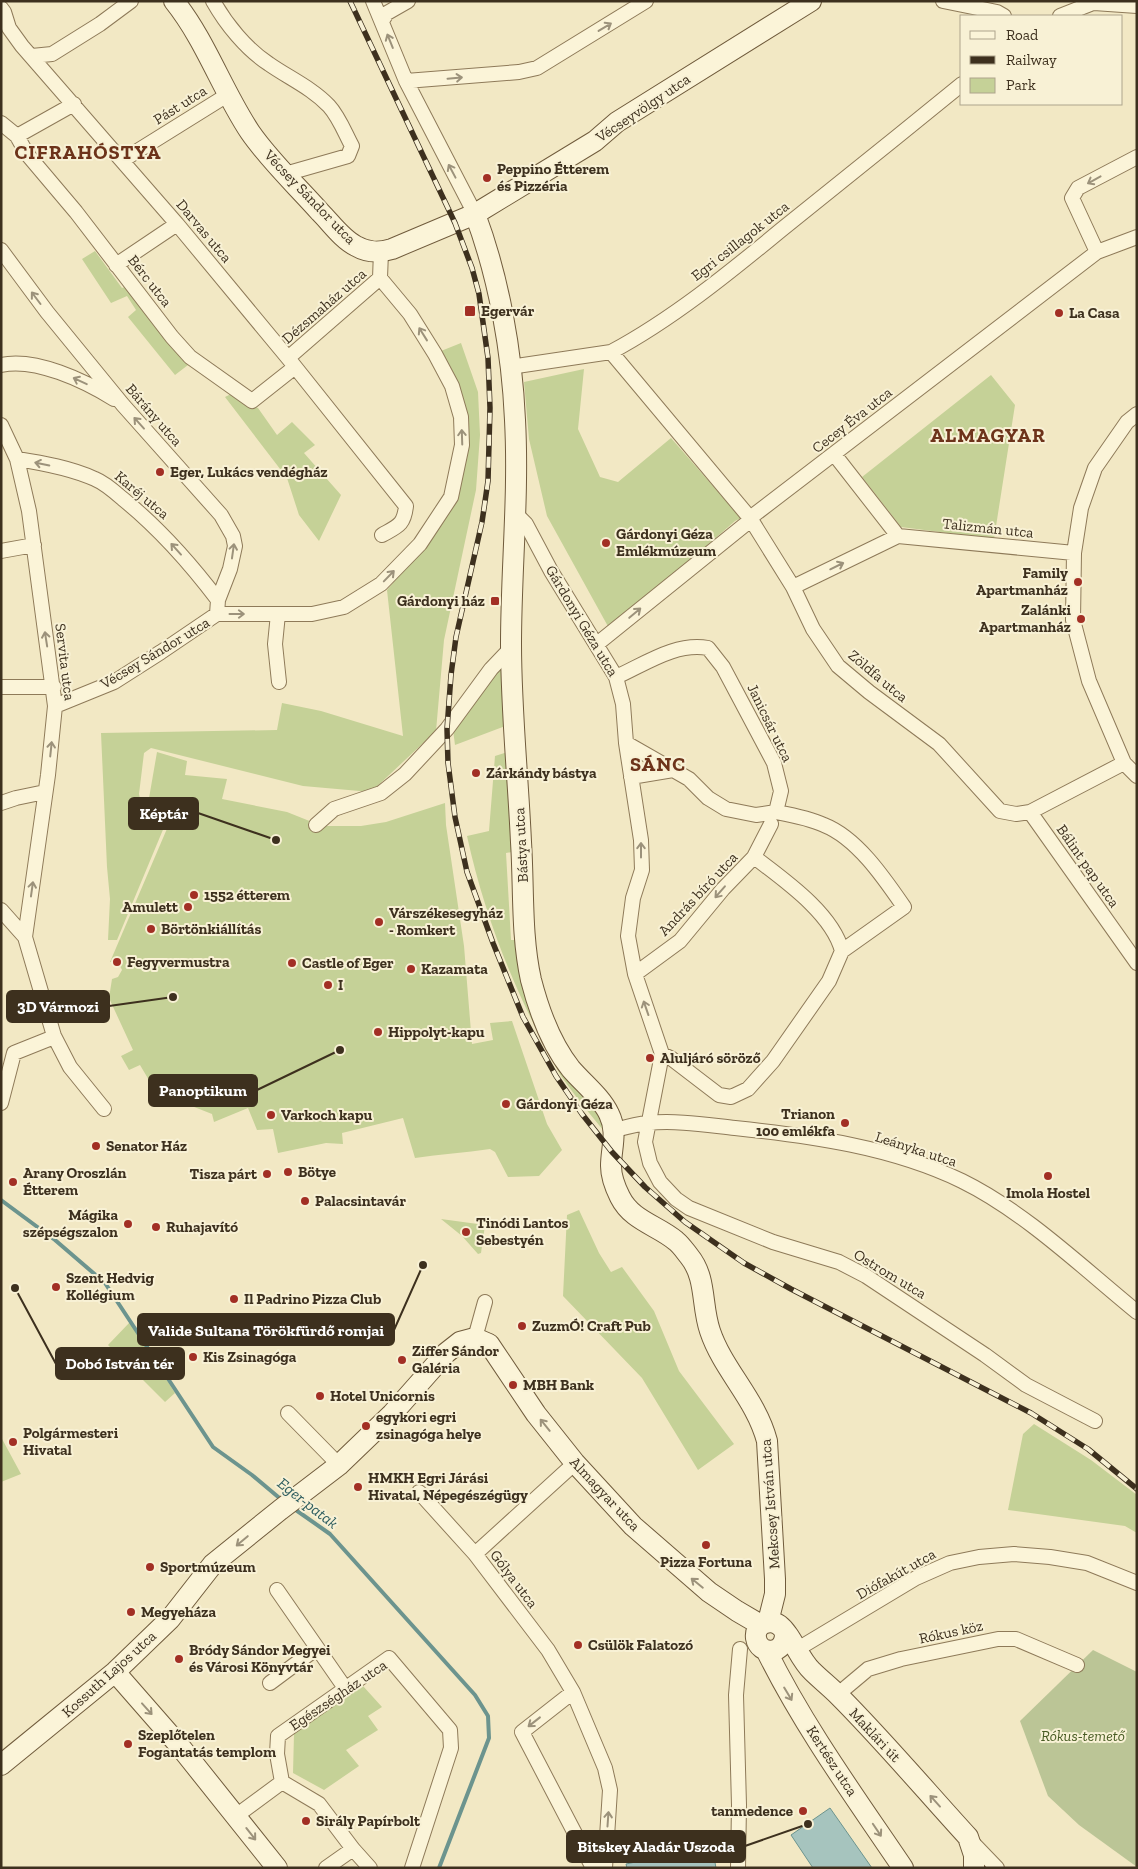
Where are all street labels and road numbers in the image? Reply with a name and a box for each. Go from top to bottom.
street label: Vécseyvölgy utca [592,70,694,147]
street label: Pást utca [150,82,210,128]
street label: Vécsey Sándor utca [260,145,360,248]
street label: Darvas utca [172,196,236,266]
street label: Egri csillagok utca [688,197,792,285]
street label: Bérc utca [124,251,176,311]
street label: Dézsmaház utca [278,265,370,347]
street label: Bárány utca [122,380,186,450]
street label: Cecey Éva utca [808,383,896,457]
street label: Karéj utca [111,467,173,523]
street label: Talizmán utca [942,514,1034,542]
street label: Gárdonyi Géza utca [542,562,622,680]
street label: Vécsey Sándor utca [96,613,213,693]
street label: Servita utca [51,622,79,702]
street label: Zöldfa utca [845,646,911,706]
street label: Janicsár utca [743,681,797,765]
street label: Bástya utca [510,807,532,883]
street label: Bálint pap utca [1053,821,1123,911]
street label: András bíró utca [655,848,741,940]
street label: Leányka utca [873,1127,959,1171]
street label: Ostrom utca [850,1245,930,1303]
street label: Mekcsey István utca [756,1438,784,1570]
street label: Almagyar utca [566,1453,644,1535]
street label: Diófakút utca [853,1545,939,1603]
street label: Gólya utca [486,1546,542,1612]
street label: Rókus köz [917,1616,985,1648]
street label: Kossuth Lajos utca [58,1627,160,1721]
street label: Egészségház utca [286,1656,390,1734]
street label: Maklári út [845,1704,905,1766]
street label: Kertész utca [803,1722,861,1800]

